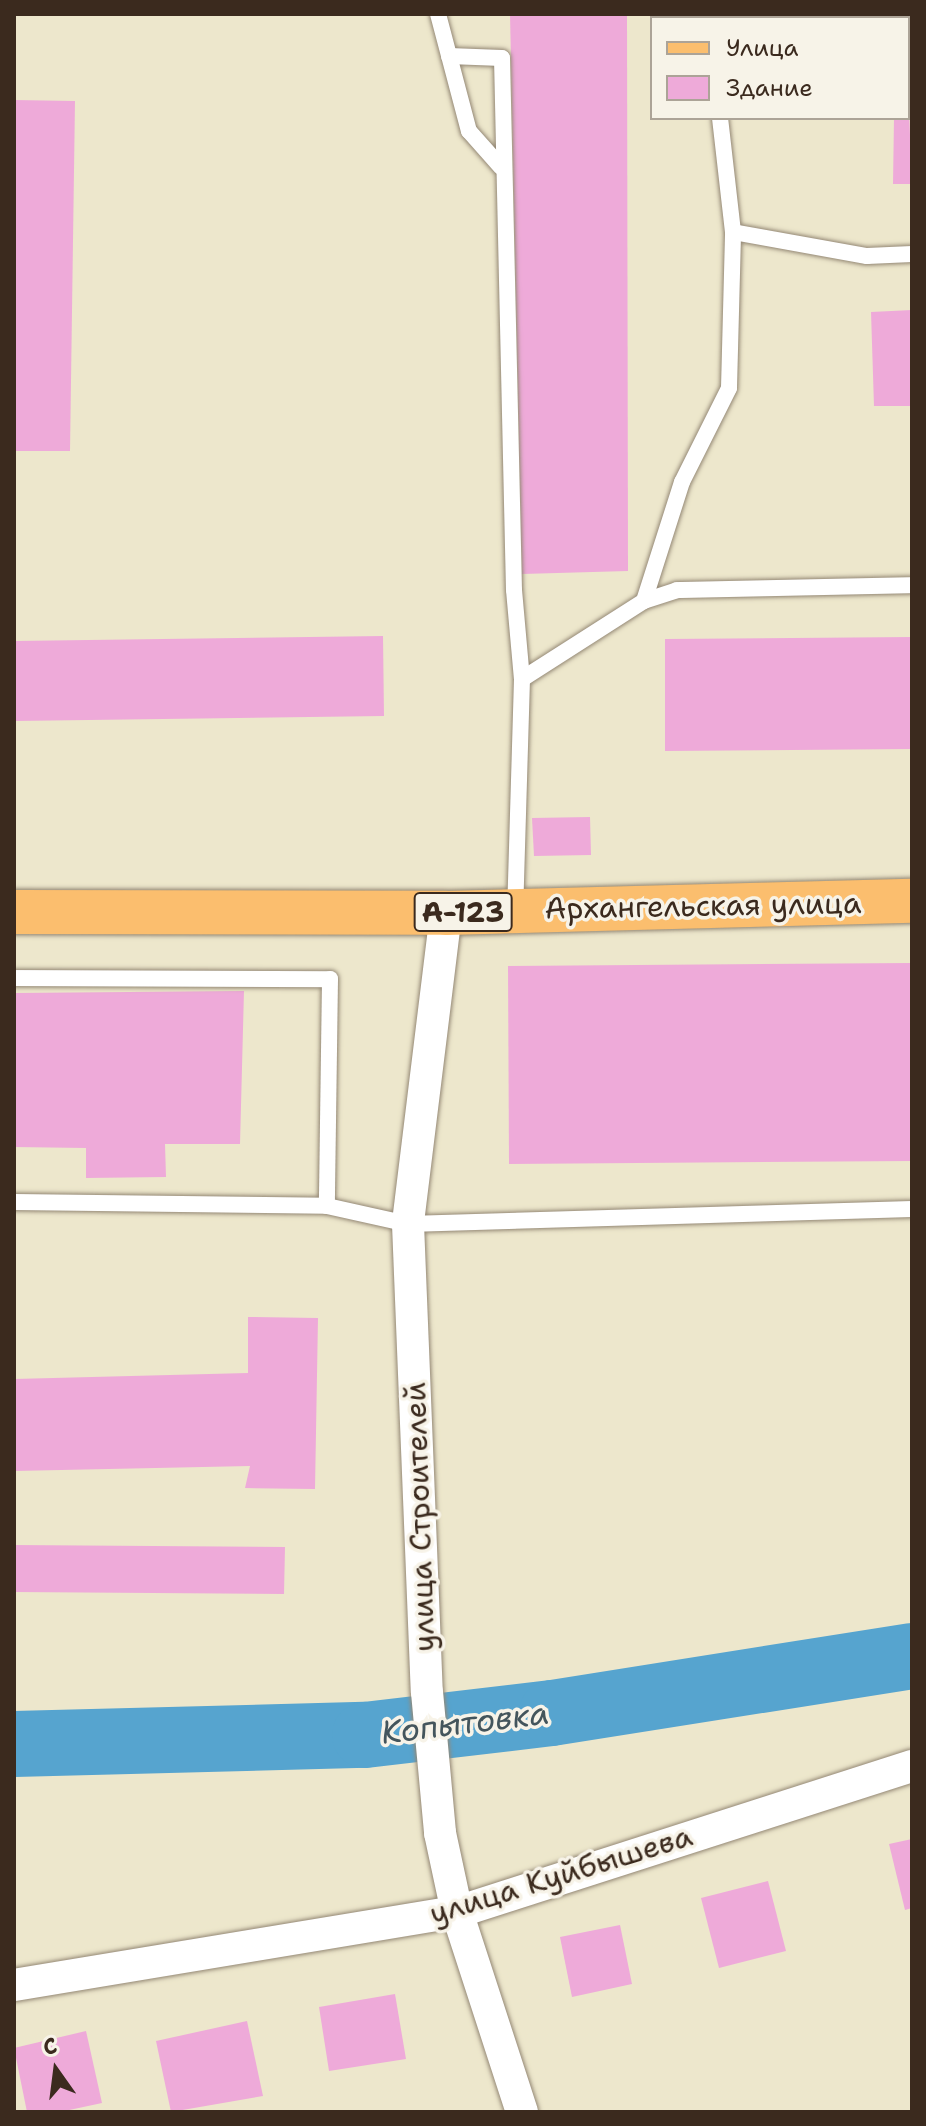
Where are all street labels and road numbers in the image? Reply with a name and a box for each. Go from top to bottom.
street label: Архангельская улица [544,885,862,927]
road number: А-123 [413,888,513,936]
street label: улица Строителей [397,1382,443,1652]
street label: улица Куйбышева [425,1818,697,1932]

